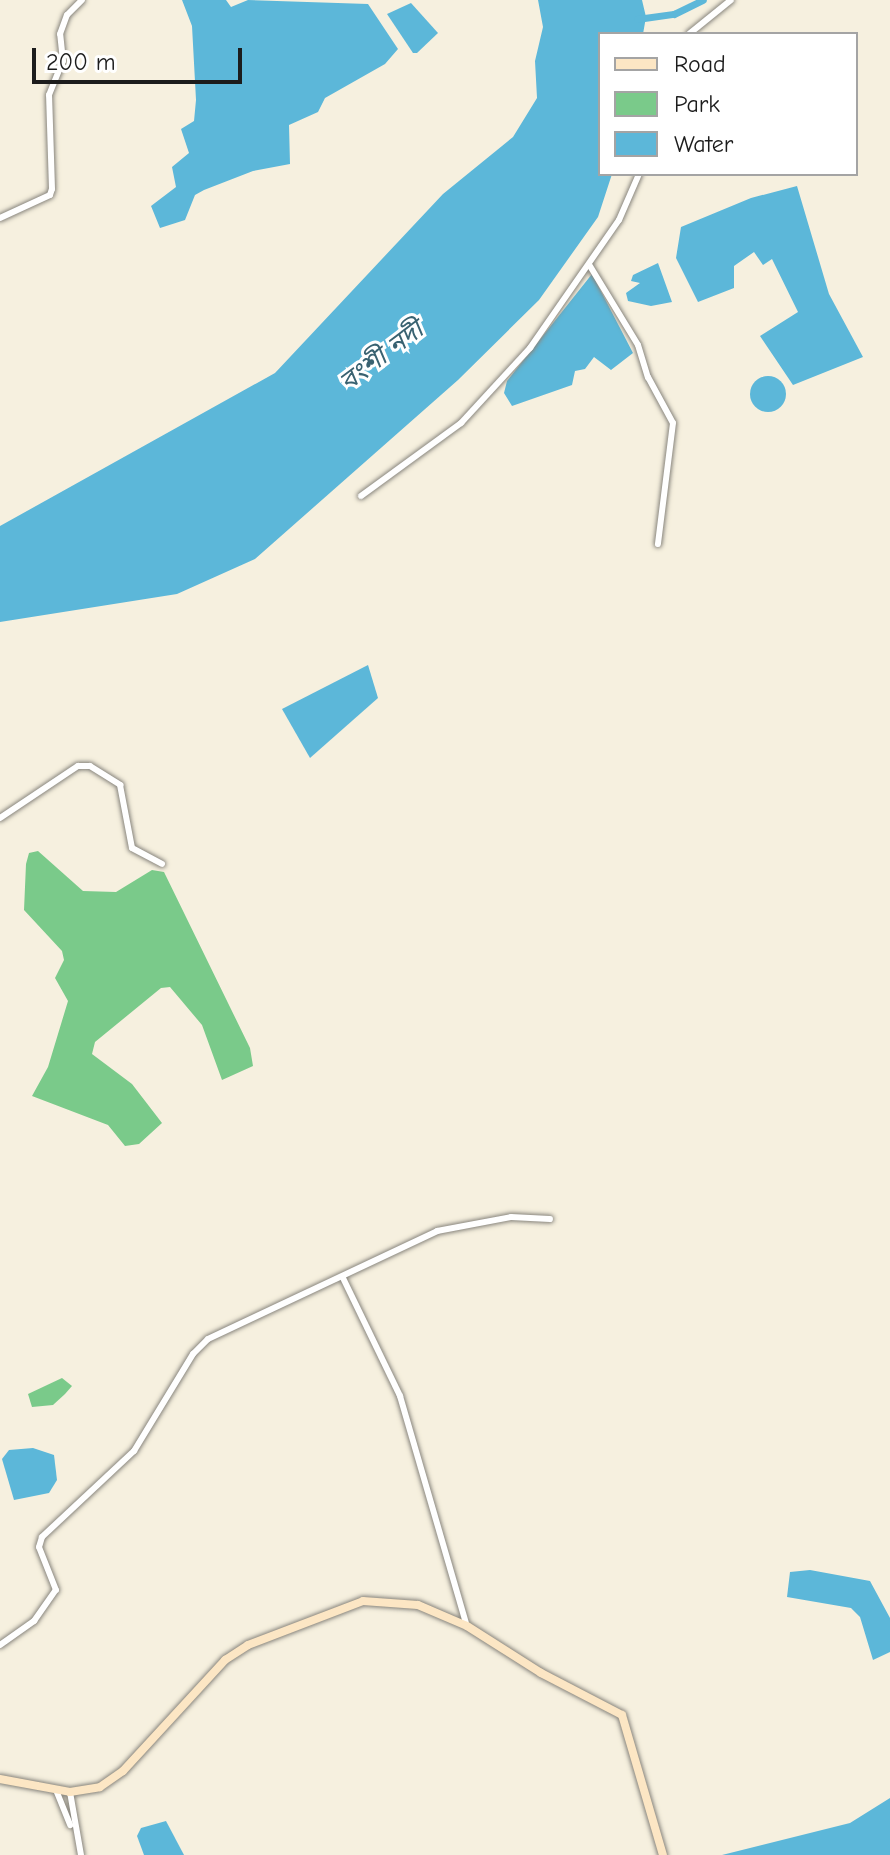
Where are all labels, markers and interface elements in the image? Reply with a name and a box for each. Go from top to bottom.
scale bar [36,32,246,82]
legend [598,32,858,176]
text: 200 m [46,48,116,76]
text: Road [674,50,726,78]
text: Park [674,90,720,118]
text: Water [674,130,733,158]
water label: বংশী নদী [334,315,430,399]

